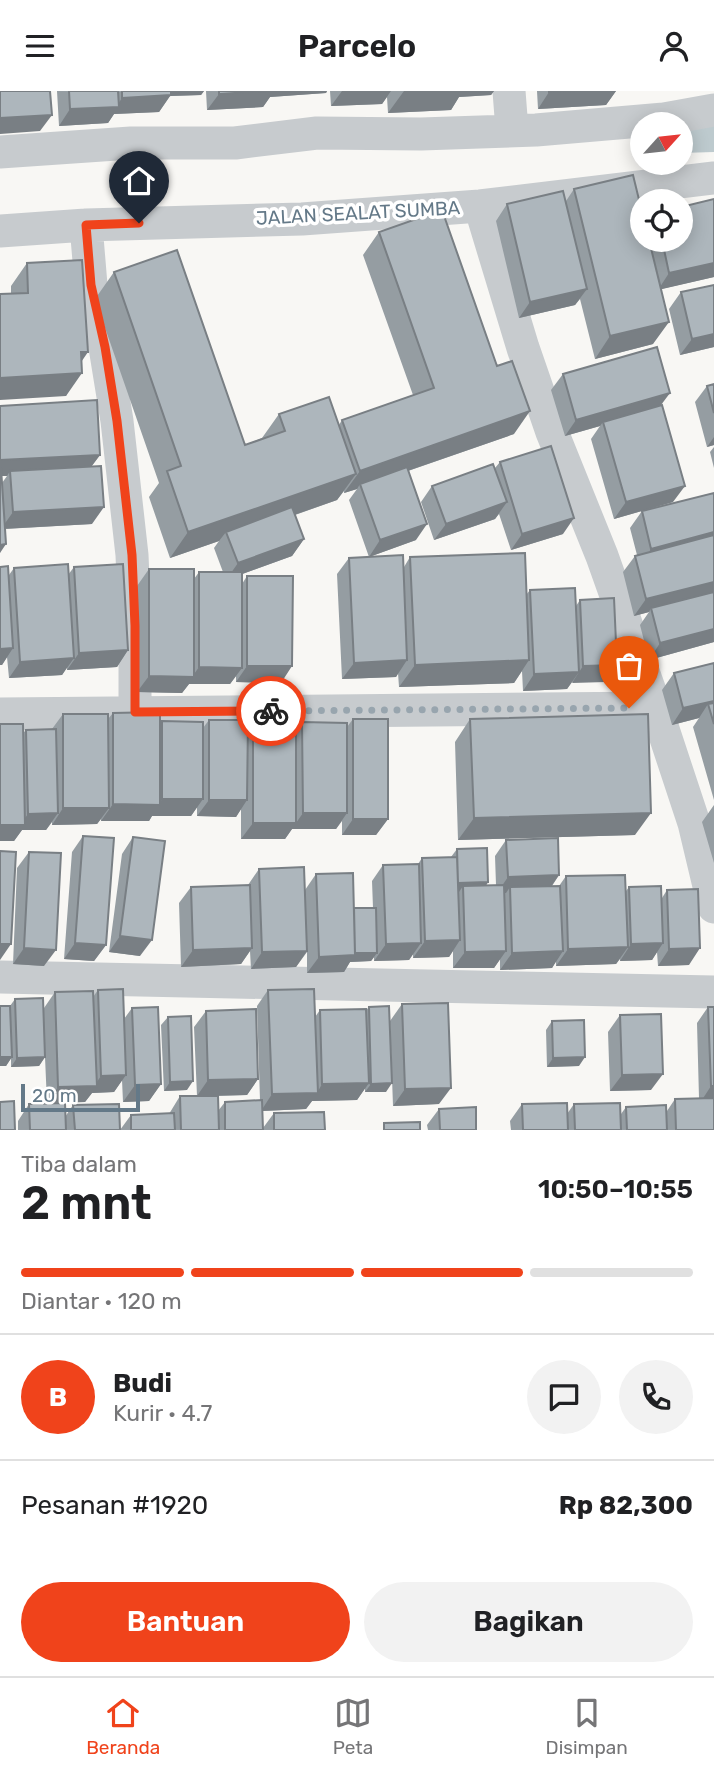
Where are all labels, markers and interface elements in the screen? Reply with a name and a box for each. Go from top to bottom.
icon: menu [21,27,59,65]
text: Parcelo [298,27,416,65]
icon: person [655,27,693,65]
north arrow [630,112,693,175]
map controls [630,112,693,252]
pin [109,151,169,223]
icon: home [120,162,158,200]
button: locate [630,189,693,252]
street label: JALAN SEALAT SUMBA [255,196,461,230]
pin [599,636,659,708]
icon: bag [610,647,648,685]
courier [236,676,306,746]
icon: bike [252,692,290,730]
scale bar [21,1081,140,1113]
text: 20 m [32,1084,77,1107]
text: Tiba dalam [21,1150,137,1178]
text: 10:50–10:55 [538,1174,693,1205]
text: 2 mnt [21,1176,152,1231]
text: Diantar · 120 m [21,1287,182,1315]
button: chat [527,1360,601,1434]
button: phone [619,1360,693,1434]
text: Budi [113,1368,172,1399]
text: B [49,1382,67,1413]
text: Kurir · 4.7 [113,1399,212,1427]
text: Pesanan #1920 [21,1490,208,1521]
text: Rp 82,300 [559,1490,693,1521]
button: Bantuan [21,1582,350,1662]
button: Bagikan [364,1582,693,1662]
tab: Beranda [86,1694,160,1759]
tab: Peta [333,1694,373,1759]
tab: Disimpan [546,1694,628,1759]

